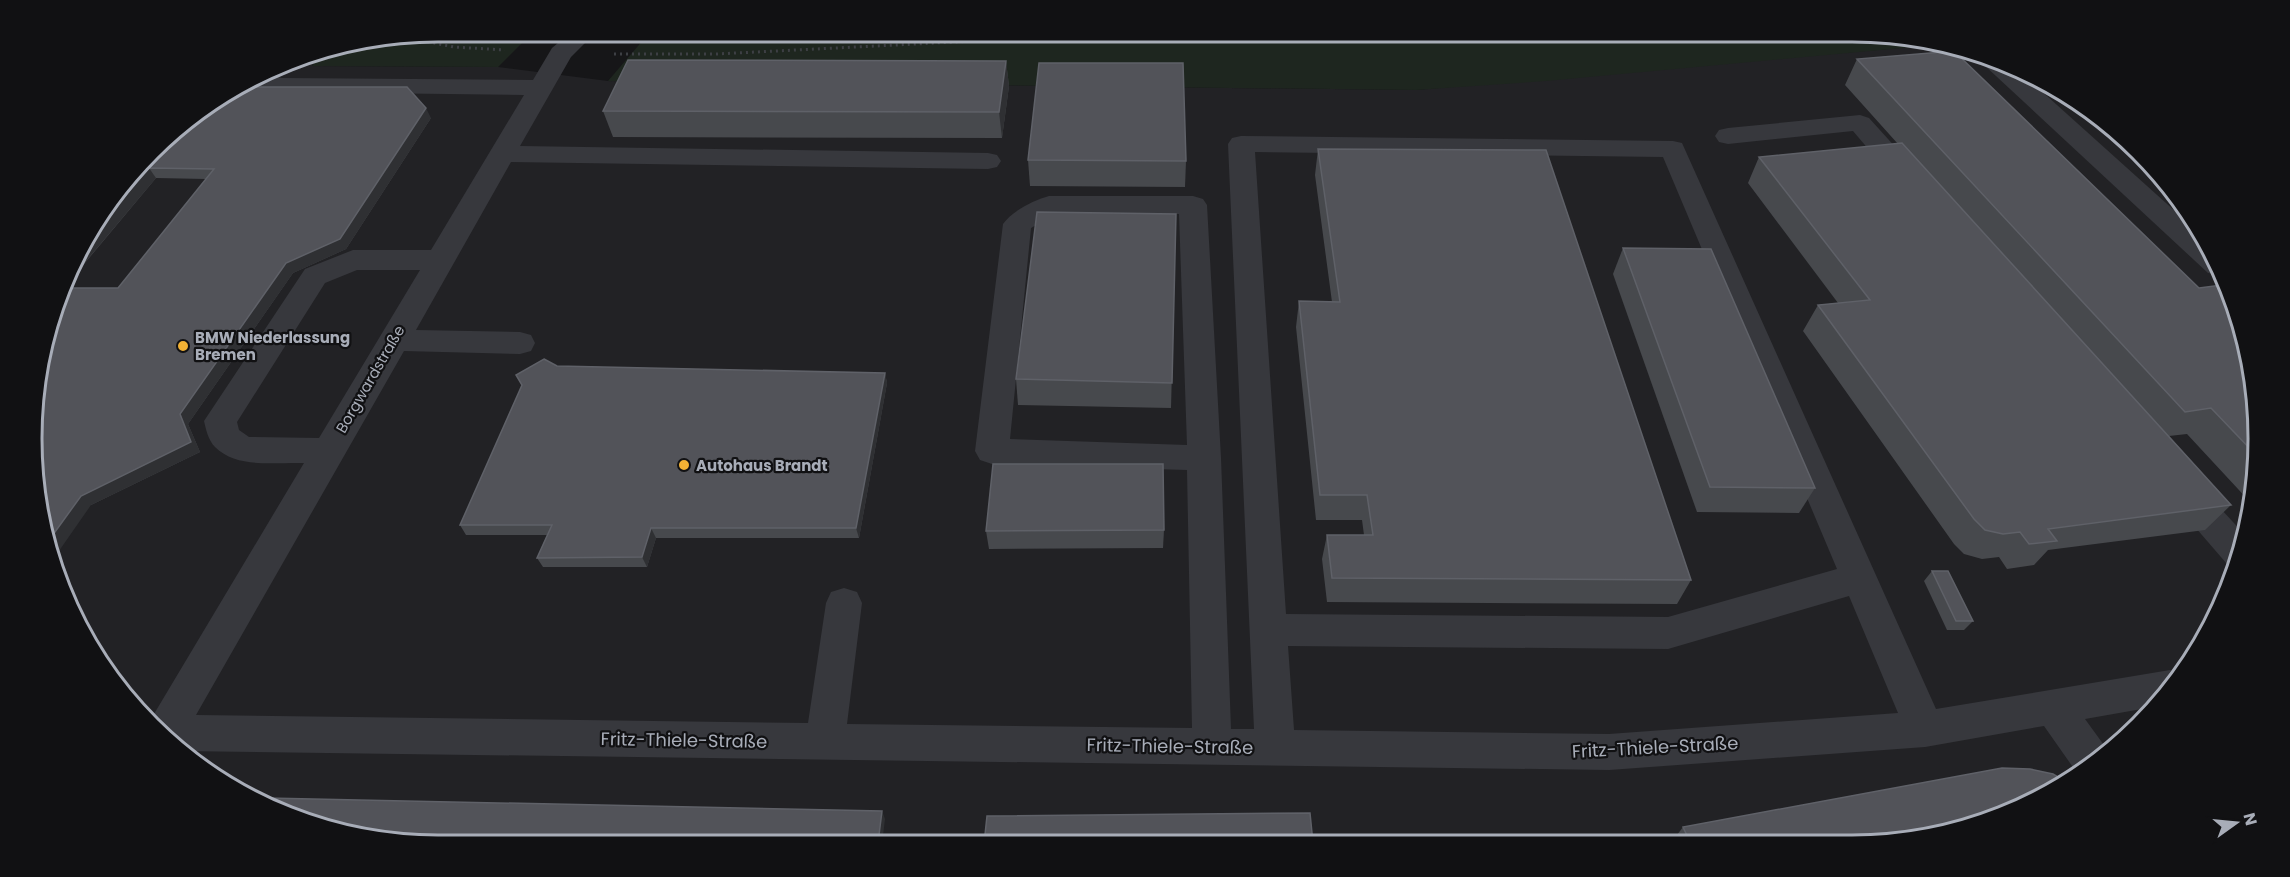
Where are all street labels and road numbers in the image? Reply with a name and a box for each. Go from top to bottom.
street label: Borgwardstraße [331,321,409,437]
street label: Fritz-Thiele-Straße [600,726,768,754]
street label: Fritz-Thiele-Straße [1571,730,1739,764]
street label: Fritz-Thiele-Straße [1086,732,1254,760]

